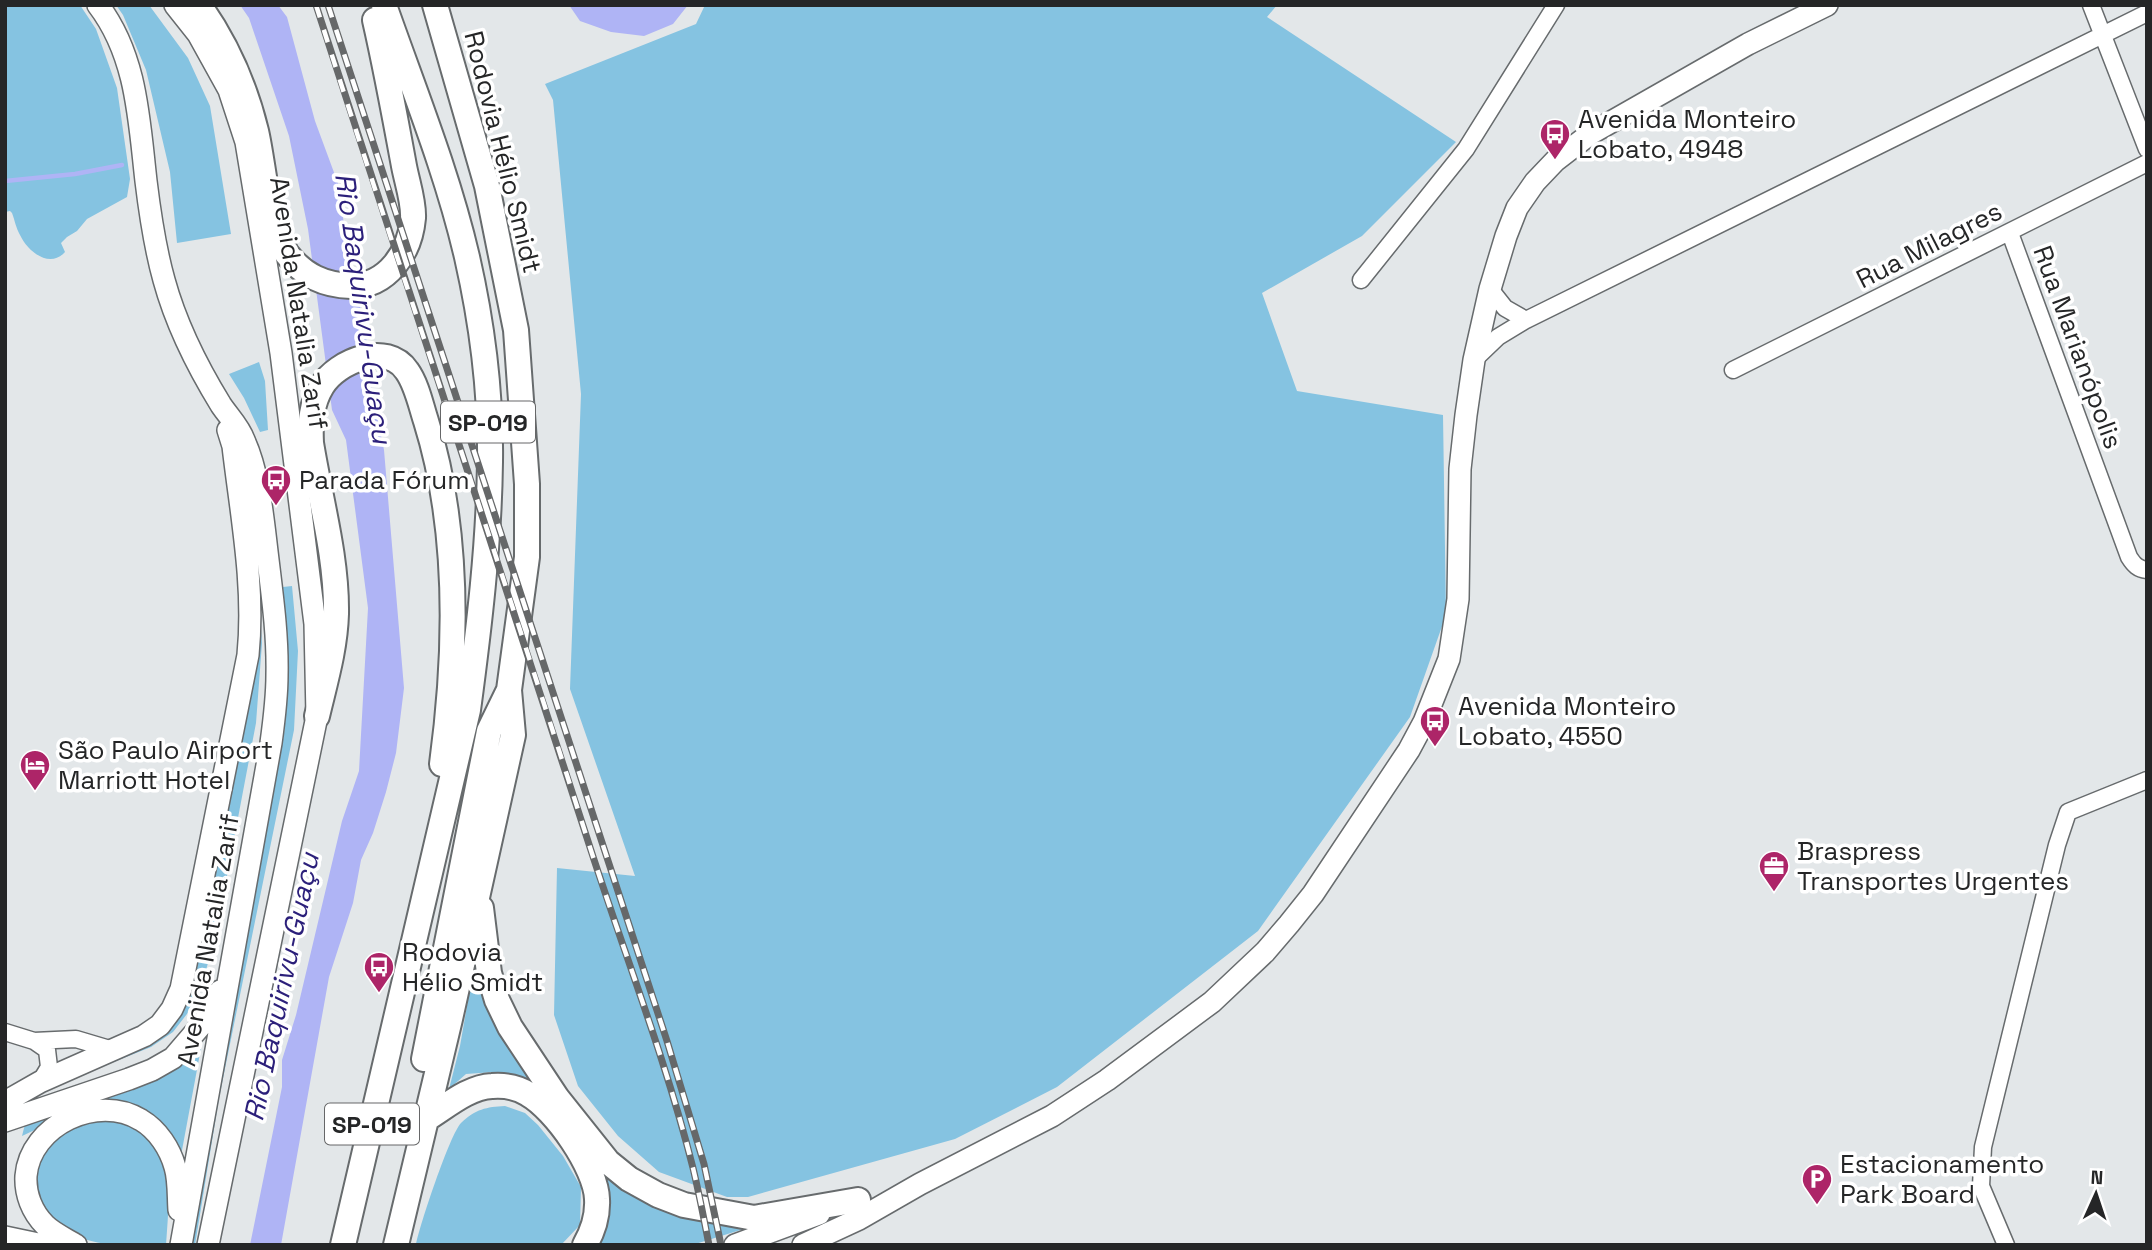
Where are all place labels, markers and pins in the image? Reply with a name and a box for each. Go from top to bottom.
place label: Avenida Monteiro Lobato, 4948 [1578,102,1796,166]
bus stop icon: Avenida Monteiro Lobato, 4948 [1538,117,1572,161]
bus stop icon: Parada Fórum [259,463,293,507]
place label: Parada Fórum [299,463,470,497]
place label: Avenida Monteiro Lobato, 4550 [1458,689,1676,753]
bus stop icon: Avenida Monteiro Lobato, 4550 [1418,704,1452,748]
place label: São Paulo Airport Marriott Hotel [58,733,273,797]
hotel icon: São Paulo Airport Marriott Hotel [18,748,52,792]
place label: Braspress Transportes Urgentes [1797,834,2069,898]
office icon: Braspress Transportes Urgentes [1757,849,1791,893]
place label: Rodovia Hélio Smidt [402,935,543,999]
bus stop icon: Rodovia Hélio Smidt [362,950,396,994]
place label: Estacionamento Park Board [1840,1147,2044,1211]
parking icon: Estacionamento Park Board [1800,1162,1834,1206]

